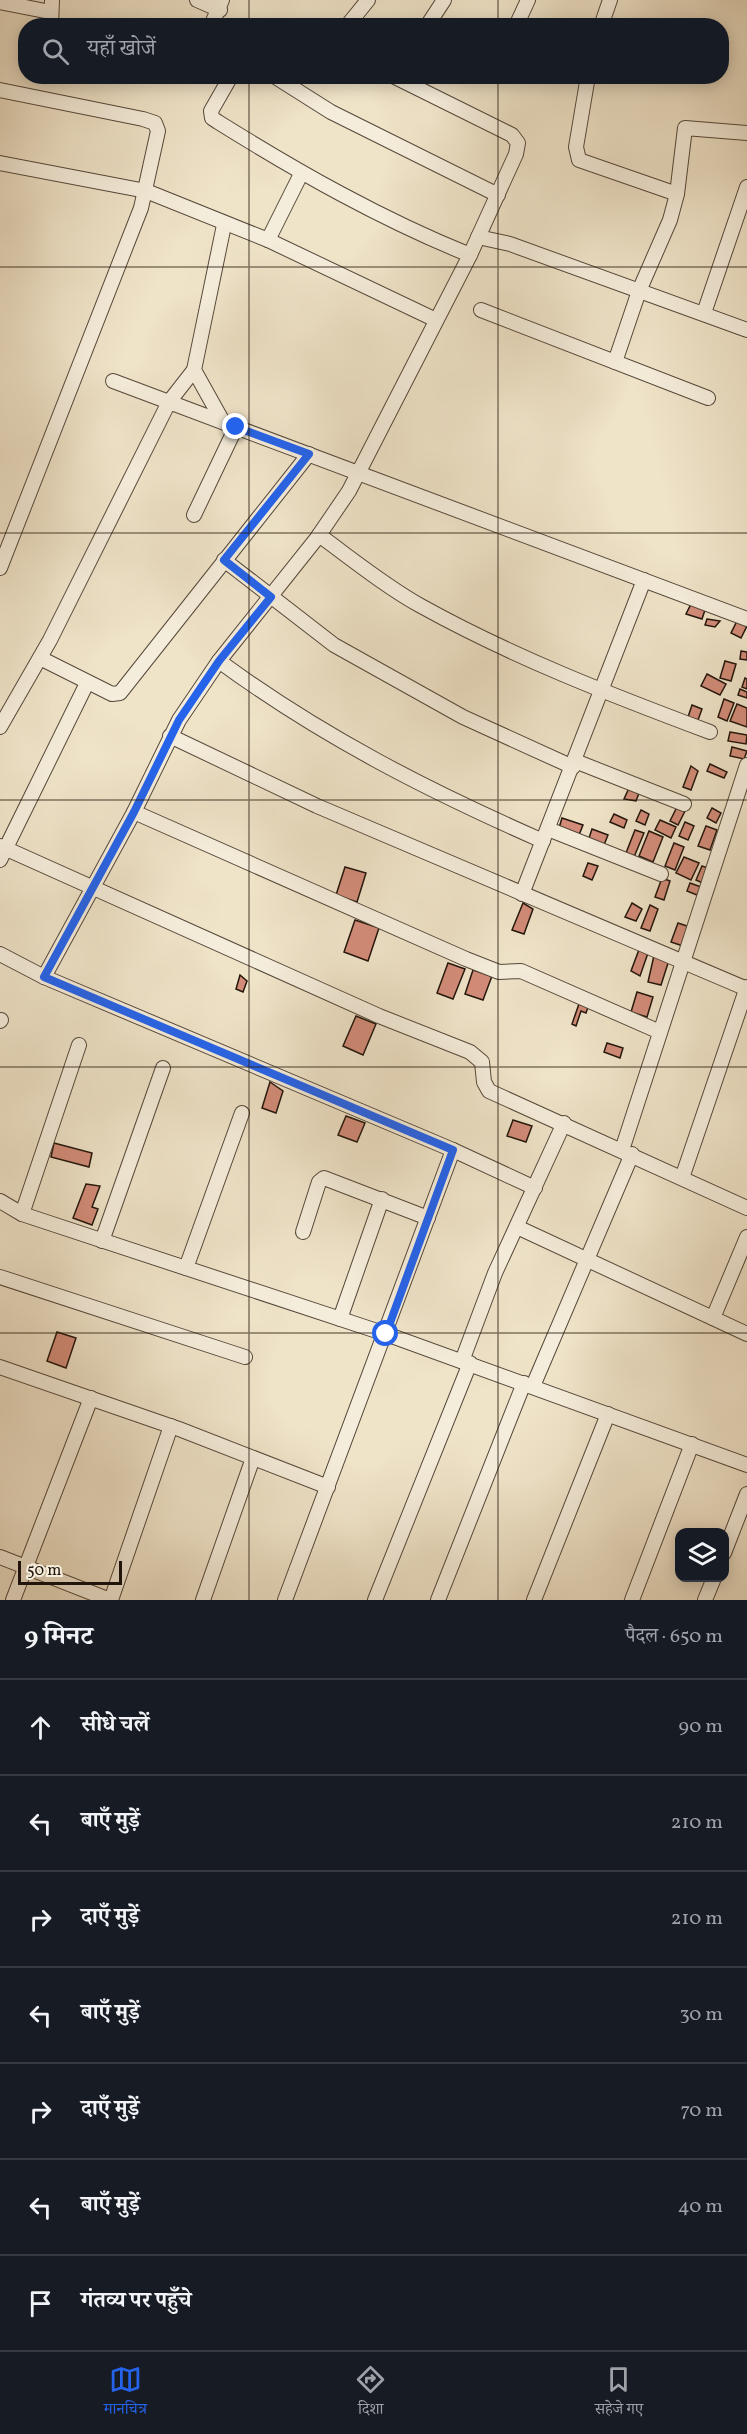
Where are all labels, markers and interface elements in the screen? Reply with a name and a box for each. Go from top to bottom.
search box [18,18,729,84]
text: यहाँ खोजें [87,34,156,65]
icon: search [39,35,72,68]
route end [222,413,248,439]
route start [372,1320,398,1346]
map controls [675,1528,729,1582]
button: layers [675,1528,729,1582]
scale bar [18,1558,122,1586]
text: 50 m [27,1560,61,1582]
text: 9 मिनट [24,1619,93,1655]
text: पैदल · 650 m [625,1623,723,1651]
text: सीधे चलें [81,1710,149,1741]
icon: ahead [24,1711,57,1744]
text: 90 m [679,1713,723,1741]
text: बाएँ मुड़ें [81,1806,140,1837]
icon: left [24,1807,57,1840]
text: 210 m [671,1809,723,1837]
text: दाएँ मुड़ें [81,1902,139,1933]
icon: right [24,1903,57,1936]
text: 210 m [671,1905,723,1933]
text: बाएँ मुड़ें [81,1998,140,2029]
icon: left [24,1999,57,2032]
text: 30 m [679,2001,723,2029]
text: दाएँ मुड़ें [81,2094,139,2125]
icon: right [24,2095,57,2128]
text: 70 m [680,2097,723,2125]
text: बाएँ मुड़ें [81,2190,140,2221]
icon: left [24,2191,57,2224]
text: 40 m [678,2193,723,2221]
text: गंतव्य पर पहुँचे [81,2286,192,2317]
icon: arrive [24,2287,57,2320]
tab: मानचित्र [104,2363,147,2424]
tab: दिशा [354,2363,387,2424]
tab: सहेजे गए [595,2363,643,2424]

